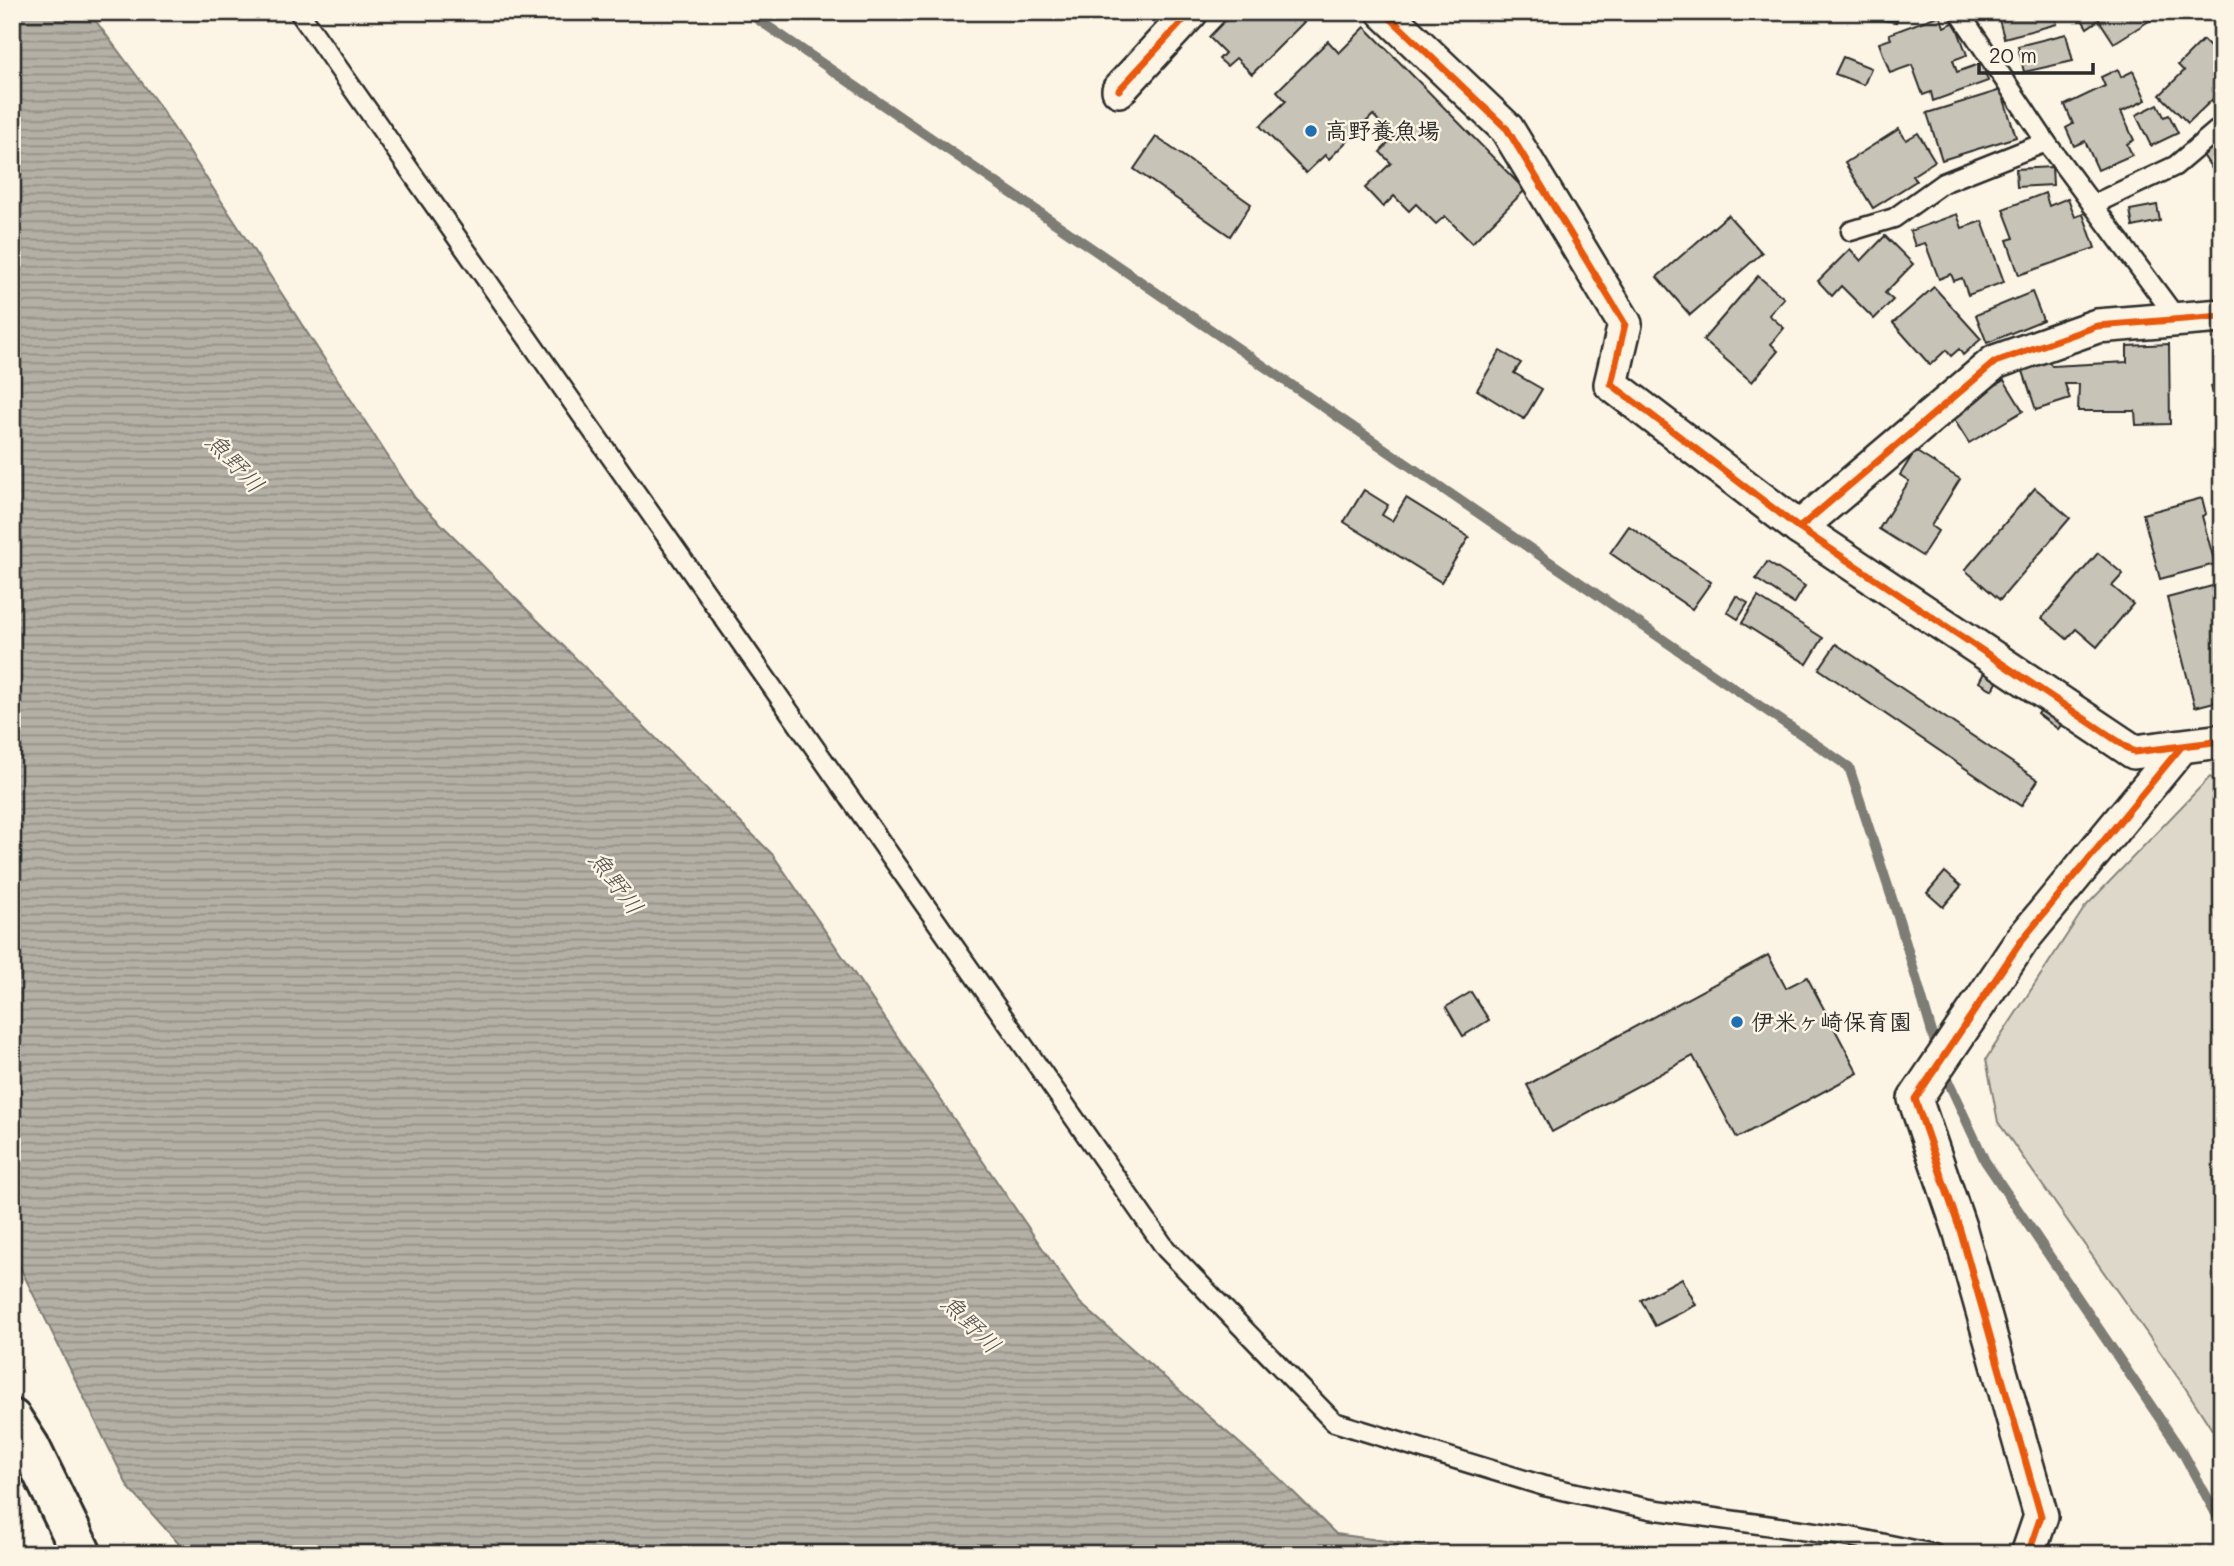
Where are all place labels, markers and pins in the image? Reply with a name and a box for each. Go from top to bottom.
place label: 高野養魚場 [1325,115,1440,145]
marker: 高野養魚場 [1303,123,1319,139]
place label: 伊米ヶ崎保育園 [1751,1006,1912,1036]
marker: 伊米ヶ崎保育園 [1729,1014,1745,1030]

